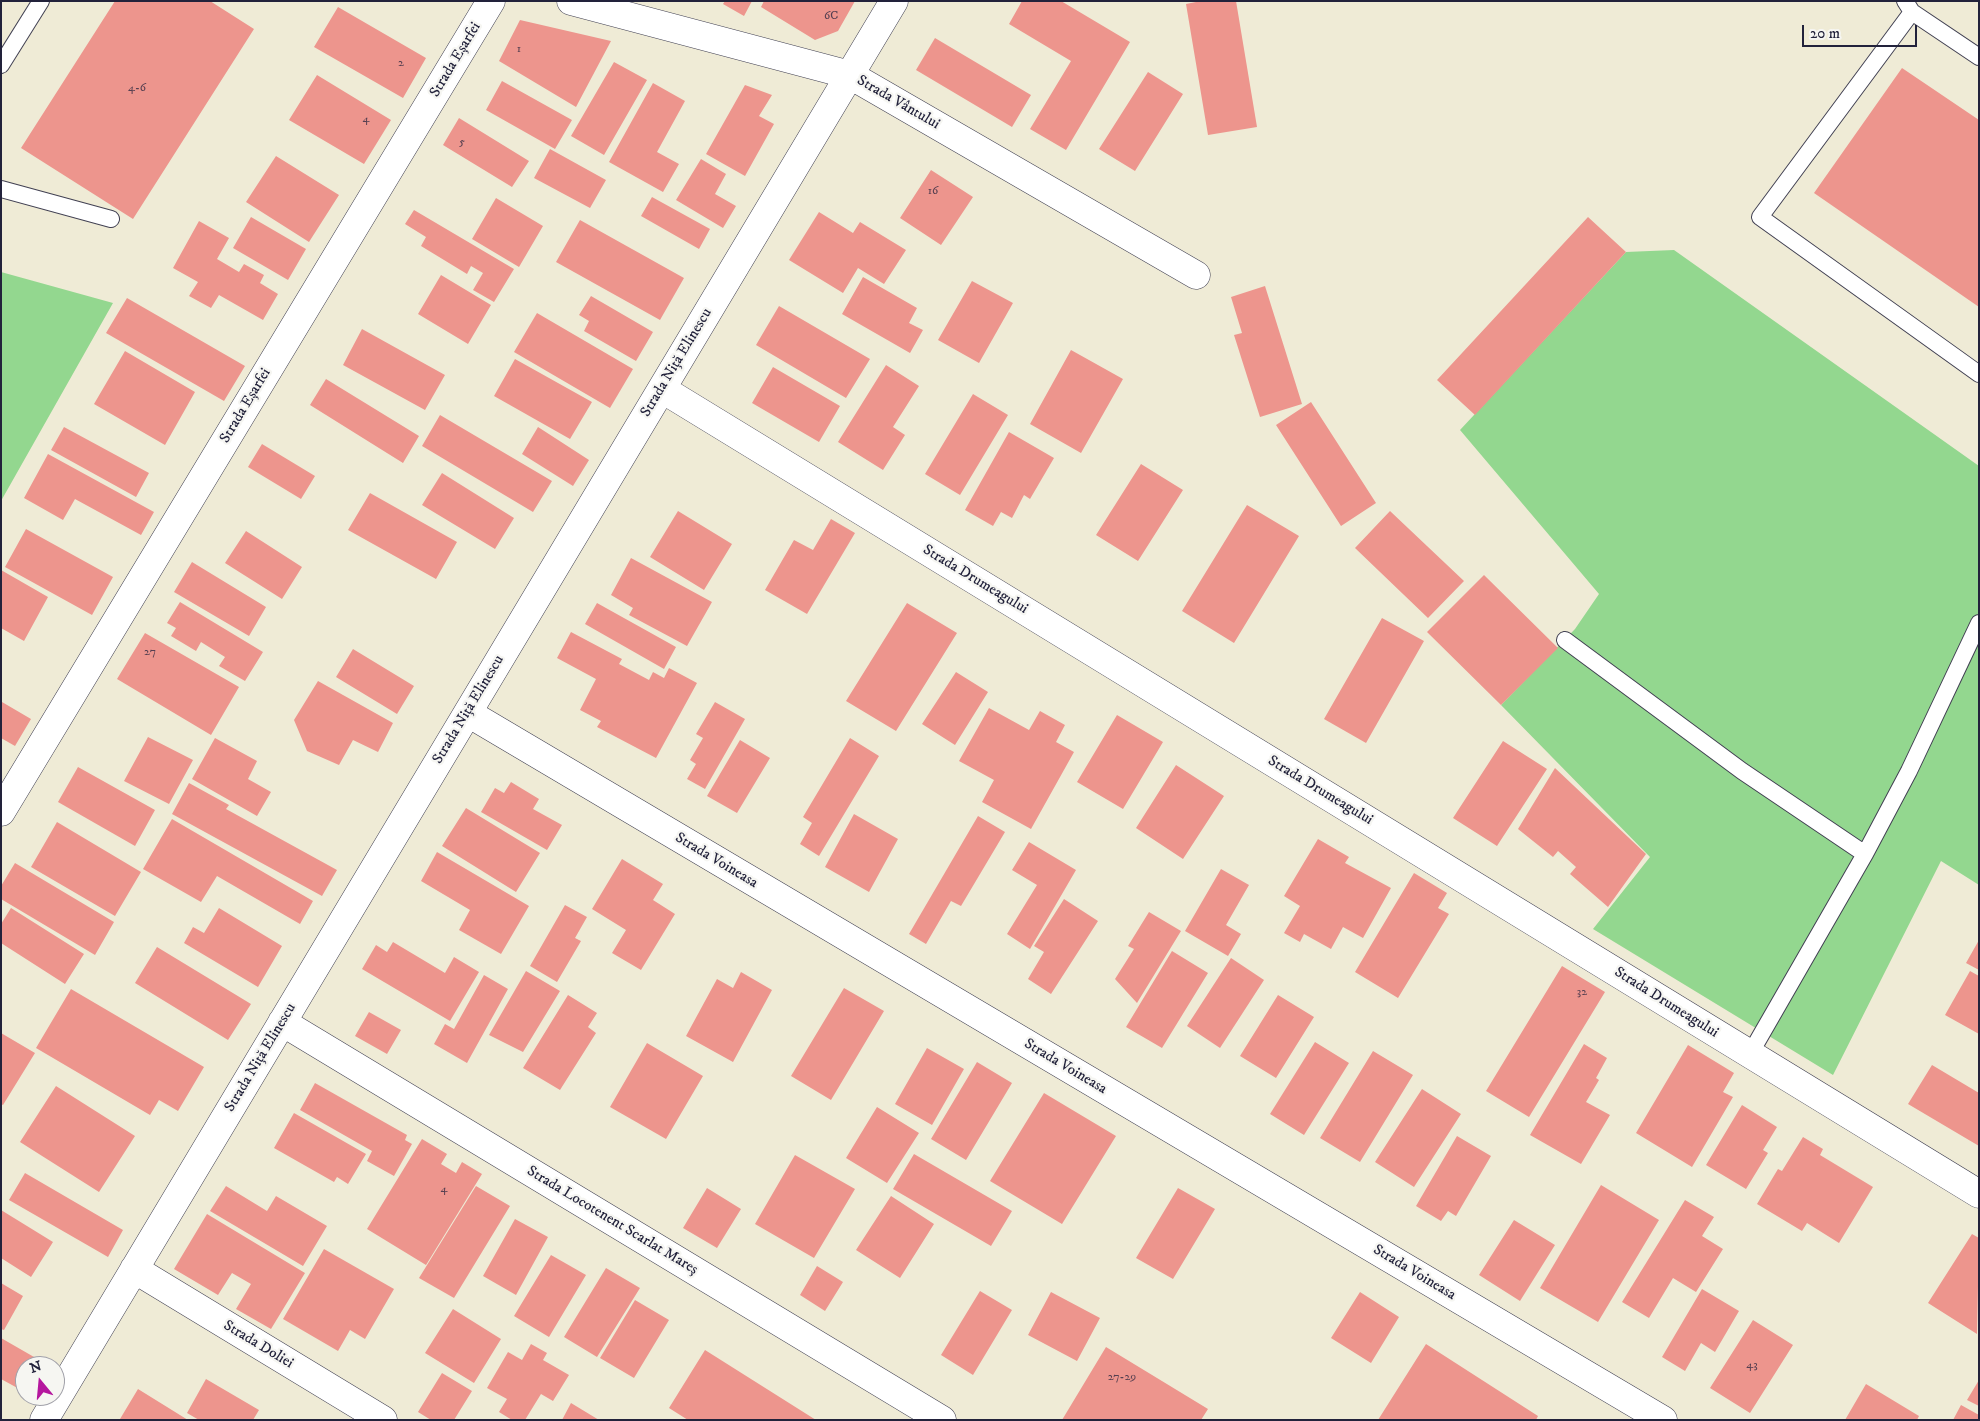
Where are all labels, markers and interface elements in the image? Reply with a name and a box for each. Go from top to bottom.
house number: 6C [824,10,838,24]
scale bar [1805,15,1920,47]
street label: Strada Eșarfei [427,19,485,101]
text: 20 m [1810,24,1840,43]
house number: 1 [517,43,521,57]
house number: 2 [398,57,404,71]
street label: Strada Vântului [853,72,943,134]
house number: 4-6 [128,82,146,96]
house number: 4 [363,113,369,127]
house number: 5 [459,136,465,150]
house number: 16 [928,185,938,199]
street label: Strada Niță Elinescu [637,305,717,421]
street label: Strada Eșarfei [217,365,275,447]
street label: Strada Drumeagului [919,541,1031,619]
house number: 27 [144,646,156,660]
street label: Strada Niță Elinescu [429,652,509,768]
street label: Strada Drumeagului [1264,752,1376,830]
street label: Strada Voineasa [671,829,761,893]
street label: Strada Drumeagului [1611,964,1721,1042]
house number: 32 [1577,986,1587,1000]
street label: Strada Niță Elinescu [221,1000,301,1116]
street label: Strada Voineasa [1020,1035,1110,1099]
street label: Strada Locotenent Scarlat Mareș [523,1163,701,1279]
house number: 4 [441,1183,447,1197]
street label: Strada Voineasa [1369,1241,1459,1305]
street label: Strada Doliei [220,1317,296,1373]
north arrow [15,1356,65,1406]
text: N [28,1357,44,1378]
house number: 43 [1746,1359,1758,1373]
house number: 27-29 [1108,1371,1136,1385]

